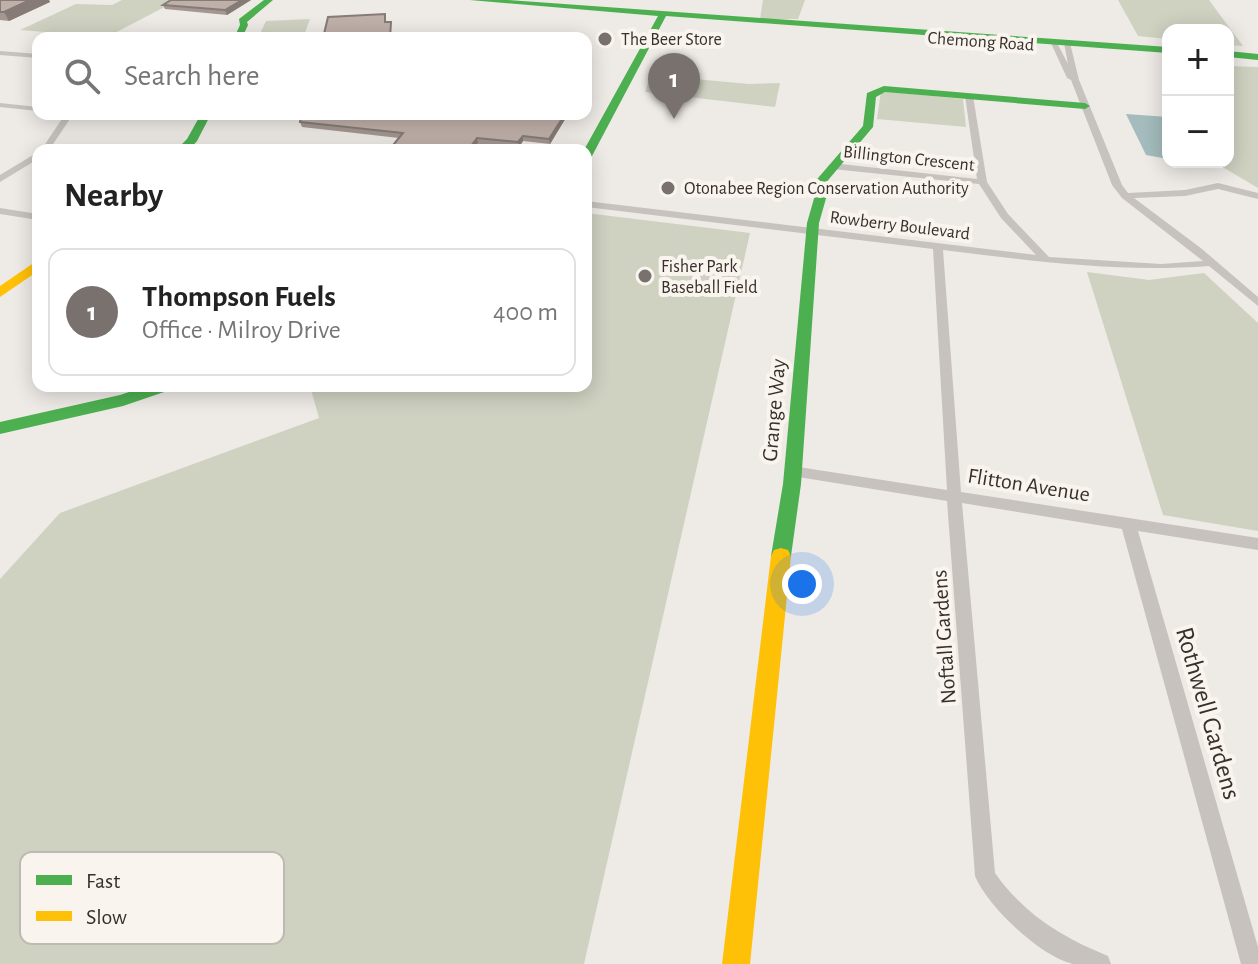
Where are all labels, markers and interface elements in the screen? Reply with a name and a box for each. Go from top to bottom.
map controls [1162,24,1234,168]
button: + [1162,24,1234,96]
street label: Chemong Road [927,29,1035,55]
marker: The Beer Store [596,30,614,48]
place label: The Beer Store [621,31,722,49]
search box [32,32,592,120]
pin: 1 [648,53,700,119]
icon: search [60,54,104,98]
text: Search here [124,61,260,91]
button: − [1162,96,1234,168]
street label: Billington Crescent [842,143,976,175]
text: Nearby [64,179,163,213]
marker: Otonabee Region Conservation Authority [659,179,677,197]
place label: Otonabee Region Conservation Authority [684,180,969,198]
street label: Rowberry Boulevard [829,208,971,244]
place label: Fisher Park Baseball Field [661,258,758,297]
marker: Fisher Park Baseball Field [636,267,654,285]
text: Thompson Fuels [142,282,336,312]
text: 1 [87,299,97,325]
text: 400 m [493,299,558,325]
text: Office · Milroy Drive [142,317,341,343]
street label: Grange Way [759,357,790,462]
street label: Flitton Avenue [966,464,1092,506]
your location [782,564,822,604]
street label: Noftall Gardens [928,569,960,705]
street label: Rothwell Gardens [1171,624,1245,802]
legend [20,852,284,944]
text: Fast [86,870,120,892]
text: Slow [86,906,127,928]

